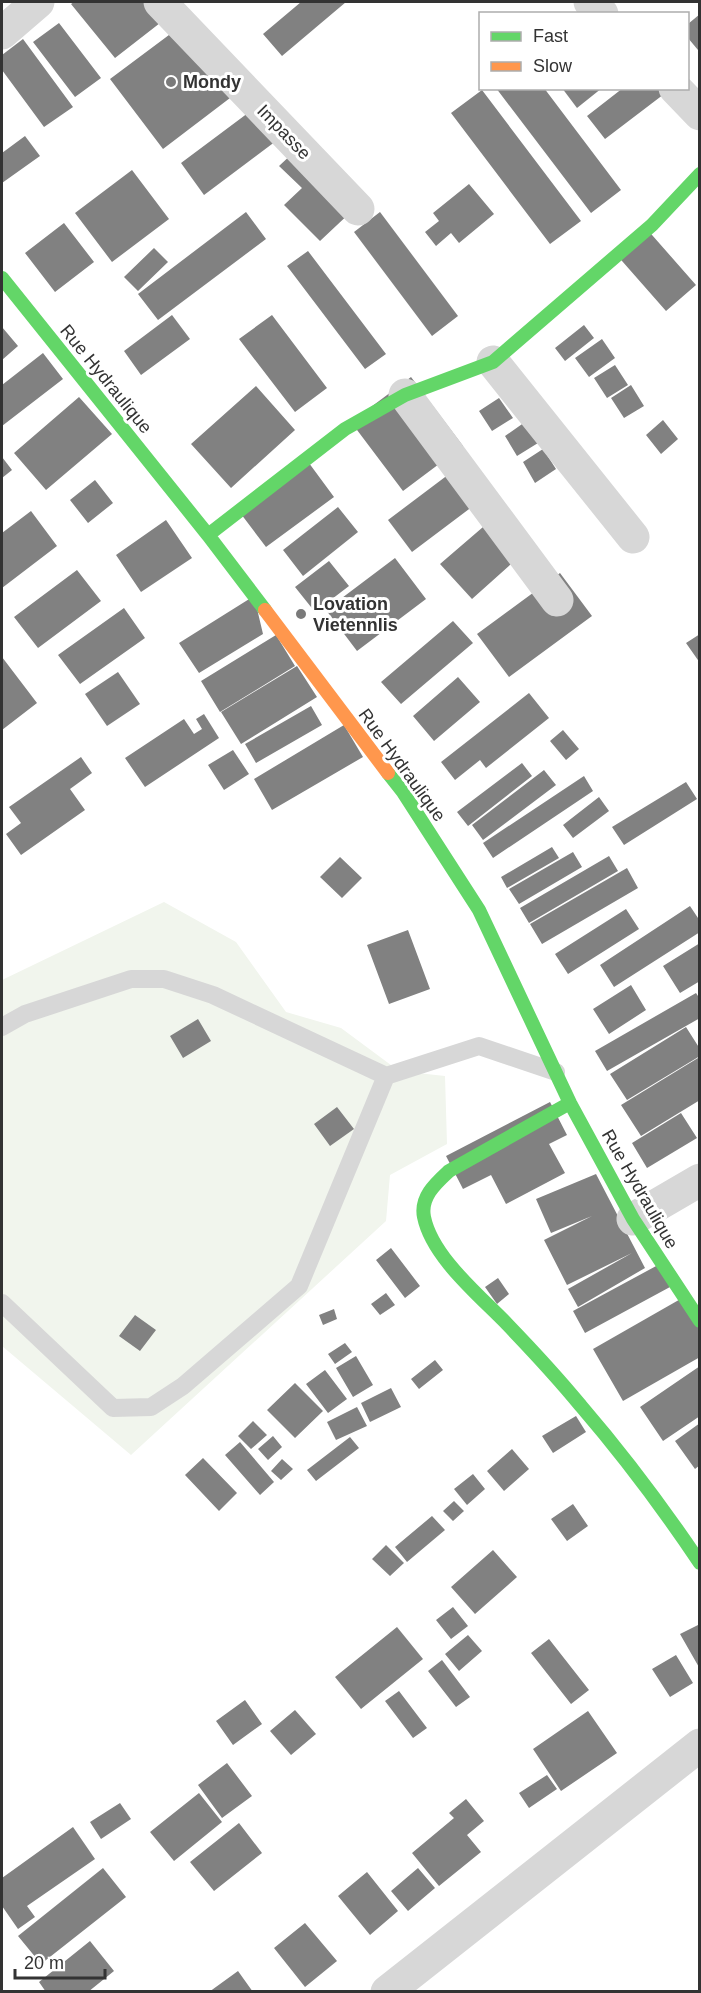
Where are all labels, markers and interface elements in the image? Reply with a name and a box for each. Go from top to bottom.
legend [479,12,689,90]
text: Fast [533,26,568,46]
text: Slow [533,56,573,76]
place label: Mondy [183,72,241,92]
marker: Mondy [164,75,178,89]
street label: Impasse [253,101,315,163]
street label: Rue Hydraulique [56,321,156,437]
place label: Lovation Vietennlis [313,594,398,635]
marker: Lovation Vietennlis [294,607,308,621]
street label: Rue Hydraulique [355,705,449,825]
street label: Rue Hydraulique [598,1126,682,1252]
scale bar [15,1942,105,1980]
text: 20 m [24,1953,64,1973]

